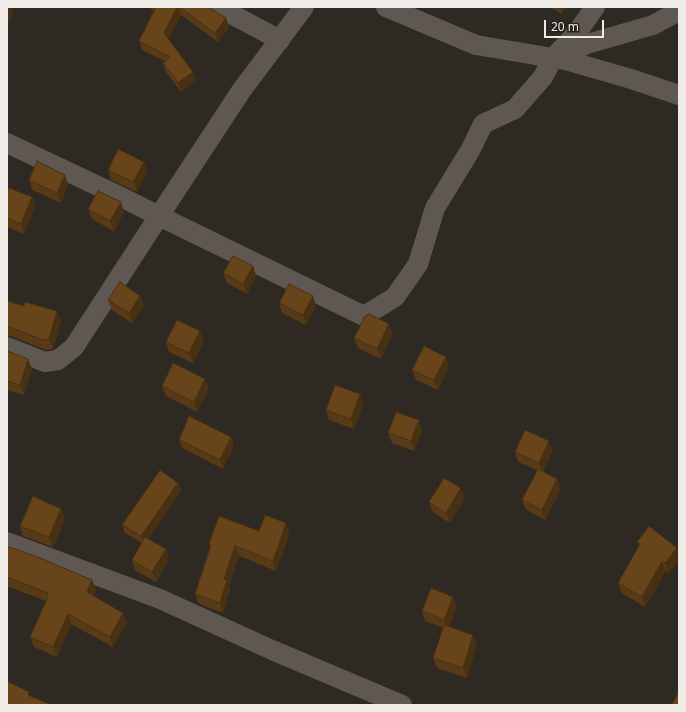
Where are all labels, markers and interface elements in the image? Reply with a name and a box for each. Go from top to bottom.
scale bar [546,12,606,38]
text: 20 m [551,18,579,35]

